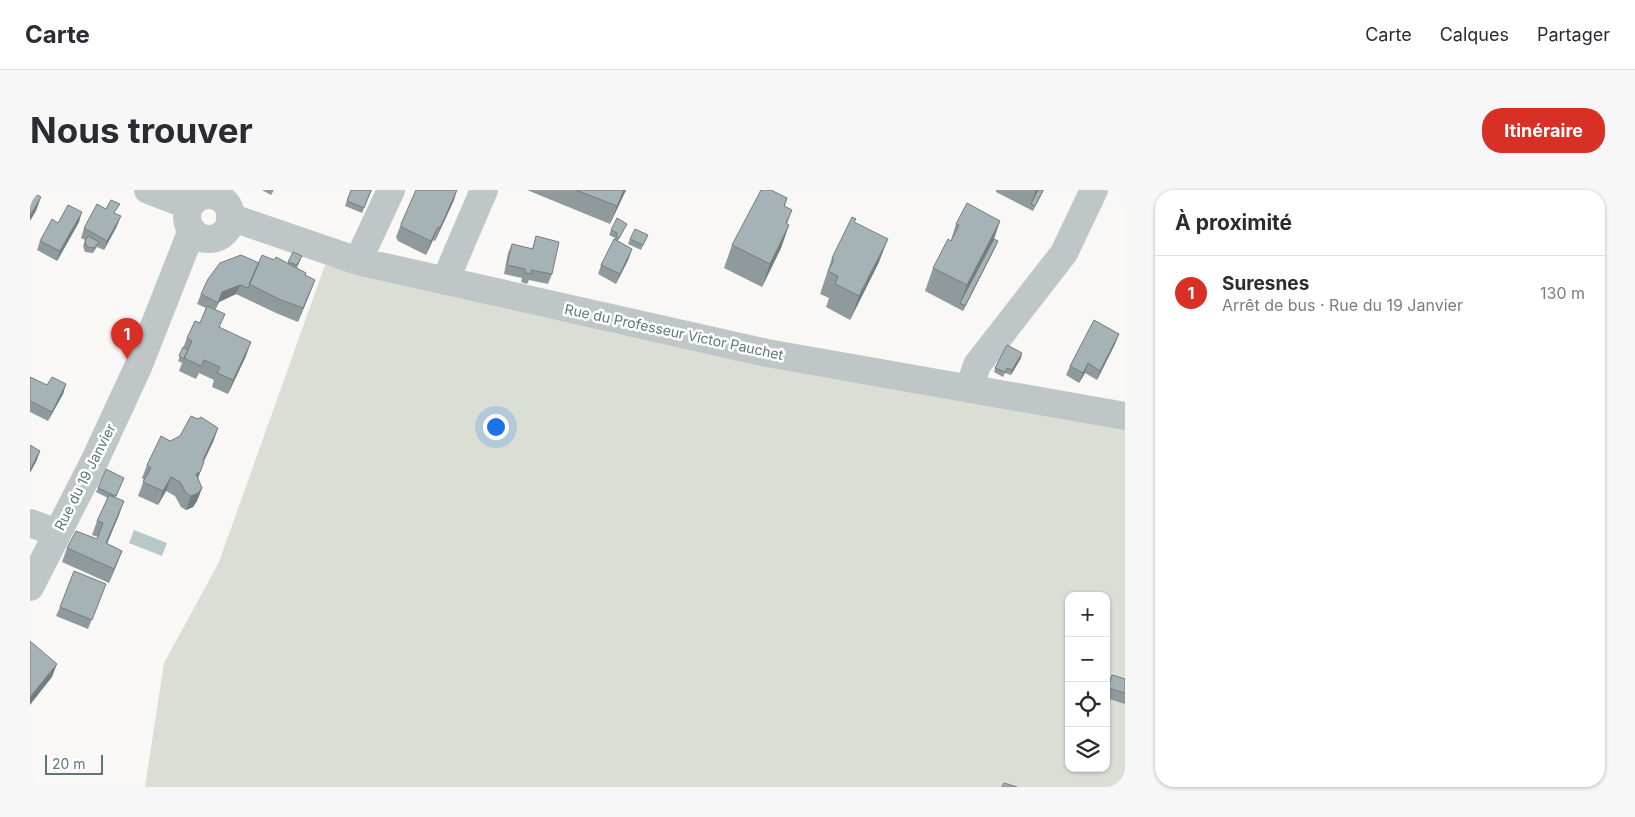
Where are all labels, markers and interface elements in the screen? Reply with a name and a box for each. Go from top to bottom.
text: Carte [25,20,90,49]
text: Carte [1365,24,1412,45]
text: Calques [1440,24,1509,45]
text: Partager [1537,24,1610,45]
button: Itinéraire [1482,108,1605,153]
text: Nous trouver [30,109,253,151]
text: À proximité [1175,210,1292,235]
text: Suresnes [1222,272,1309,295]
text: 1 [1188,283,1194,303]
text: 130 m [1540,283,1585,303]
text: Arrêt de bus · Rue du 19 Janvier [1222,295,1463,315]
street label: Rue du Professeur Victor Pauchet [563,300,785,363]
pin: 1 [111,318,143,359]
your location [483,414,509,440]
street label: Rue du 19 Janvier [50,421,119,533]
map controls [1065,592,1110,772]
button: + [1065,592,1110,637]
button: − [1065,637,1110,682]
button: locate [1065,682,1110,727]
button: layers [1065,727,1110,772]
scale bar [45,752,102,775]
text: 20 m [52,755,86,772]

